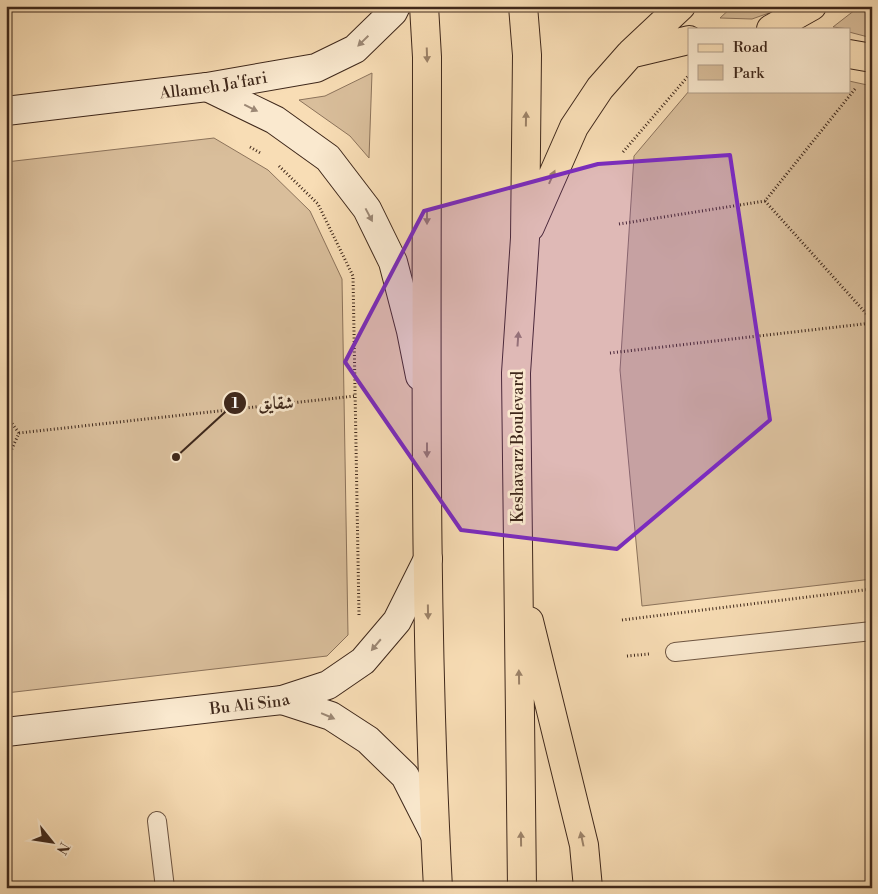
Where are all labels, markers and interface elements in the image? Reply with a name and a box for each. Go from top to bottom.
legend [688,28,850,92]
one-way arrow [357,35,369,47]
text: Road [733,38,768,57]
one-way arrow [423,47,431,63]
text: Park [733,64,765,83]
street label: Allameh Ja'fari [158,68,269,104]
one-way arrow [244,104,258,112]
one-way arrow [523,111,531,127]
one-way arrow [549,170,557,184]
one-way arrow [365,208,373,222]
one-way arrow [423,210,431,226]
one-way arrow [515,331,523,347]
street label: Keshavarz Boulevard [508,371,528,523]
callout: شقایق [223,386,303,419]
text: شقایق [258,392,294,415]
text: 1 [231,394,239,413]
one-way arrow [423,442,431,458]
one-way arrow [425,605,433,621]
one-way arrow [371,639,382,652]
one-way arrow [514,668,522,684]
street label: Bu Ali Sina [208,689,293,719]
one-way arrow [321,712,336,720]
north arrow [28,816,78,866]
one-way arrow [517,831,525,847]
one-way arrow [578,832,586,847]
text: N [52,839,73,857]

